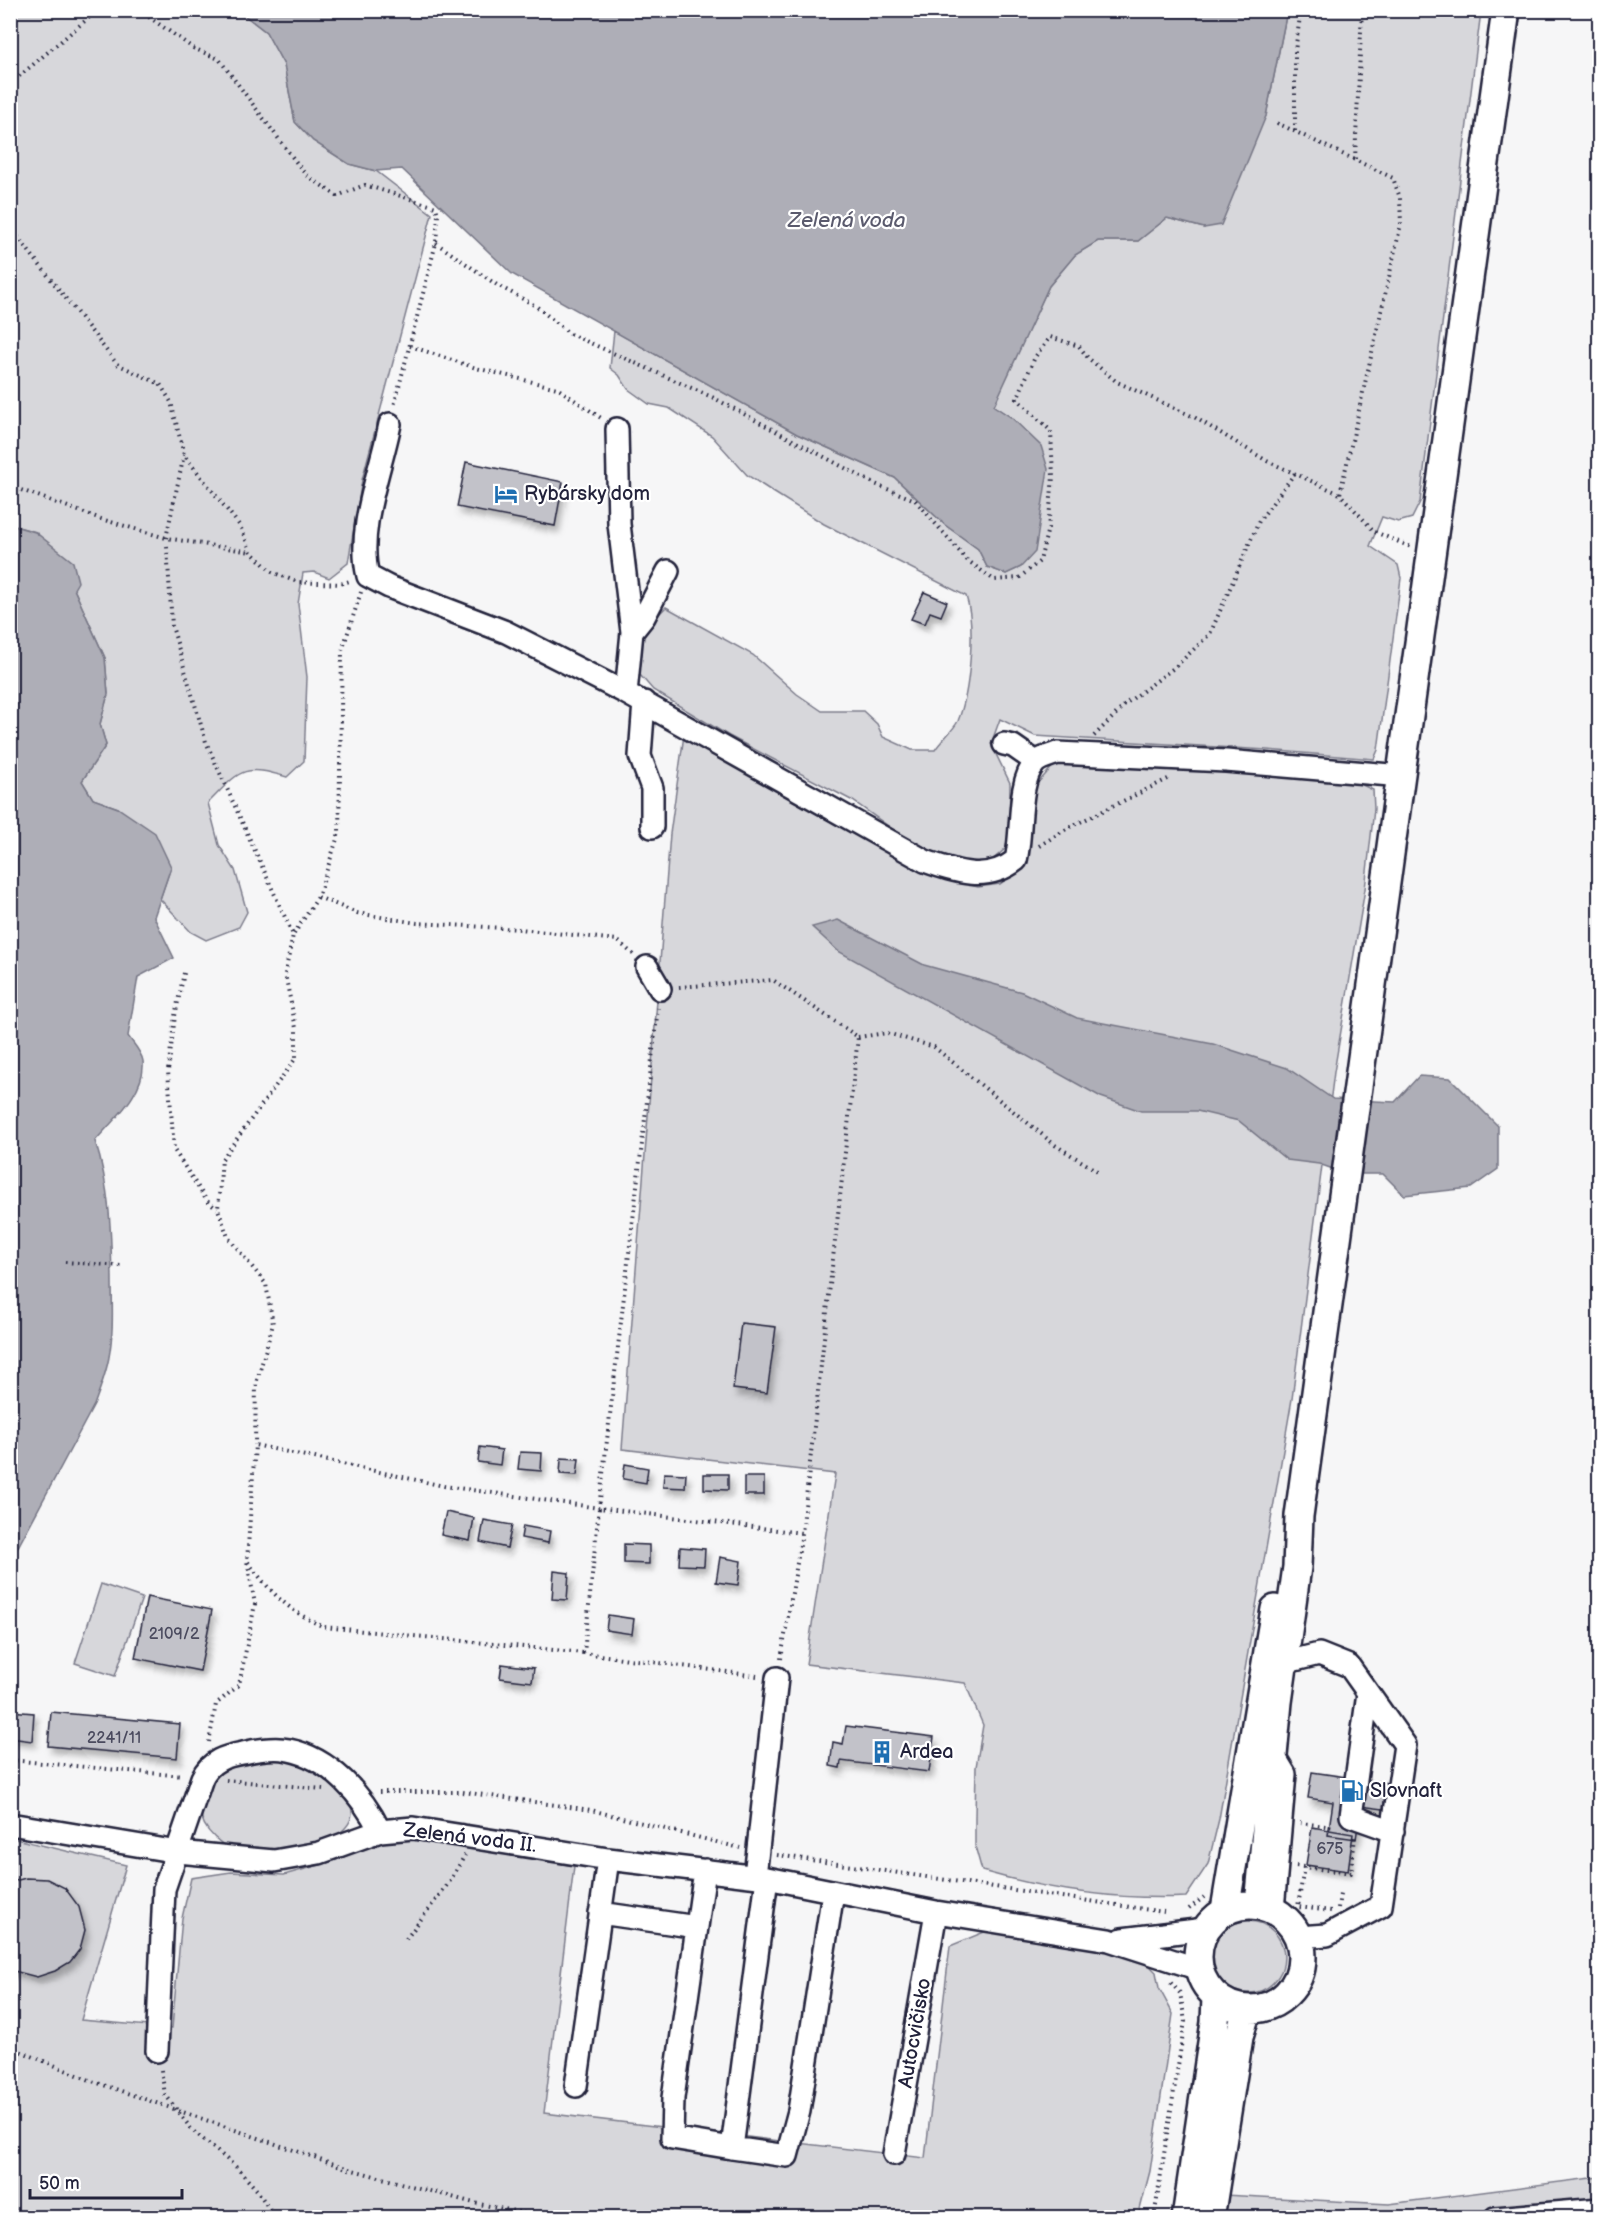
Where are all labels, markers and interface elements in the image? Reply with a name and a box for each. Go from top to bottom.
water label: Zelená voda [787,208,906,233]
hotel icon: Rybársky dom [493,481,519,507]
place label: Rybársky dom [524,482,650,506]
house number: 2109/2 [149,1625,200,1644]
house number: 2241/11 [87,1729,141,1748]
building icon: Ardea [869,1739,895,1765]
place label: Ardea [900,1740,954,1764]
fuel station icon: Slovnaft [1339,1778,1365,1804]
place label: Slovnaft [1370,1779,1442,1803]
street label: Zelená voda II. [401,1818,538,1858]
house number: 675 [1317,1840,1343,1859]
street label: Autocvičisko [894,1976,936,2090]
scale bar [30,2162,182,2200]
text: 50 m [39,2173,80,2194]

